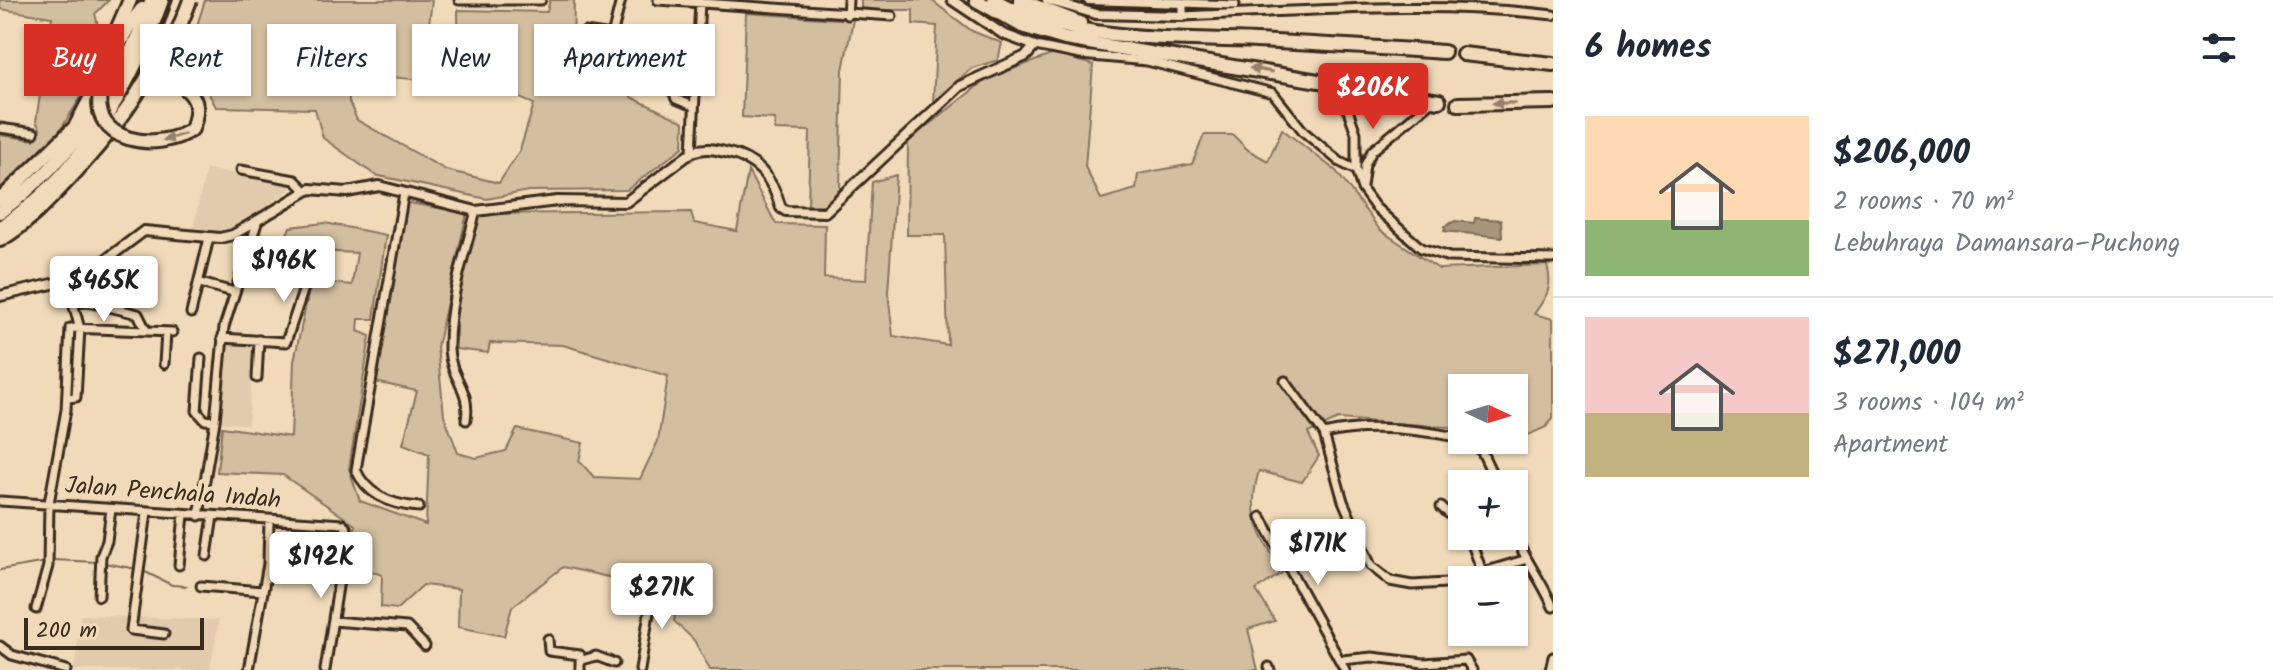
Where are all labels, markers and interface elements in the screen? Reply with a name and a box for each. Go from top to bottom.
text: 6 homes [1585,21,1711,75]
chip: Buy [24,24,124,96]
chip: Rent [140,24,251,96]
chip: Filters [267,24,396,96]
chip: New [412,24,518,96]
chip: Apartment [534,24,715,96]
icon: filters [2197,26,2241,70]
pin: $206K [1317,63,1429,131]
one-way arrow [1248,64,1273,76]
text: $206K [1336,68,1410,110]
one-way arrow [1491,97,1516,109]
text: $206,000 [1833,127,1970,181]
one-way arrow [161,131,185,144]
icon: home [1649,148,1745,244]
text: 2 rooms · 70 m² [1833,181,2014,223]
text: Lebuhraya Damansara–Puchong [1833,223,2180,265]
pin: $196K [228,236,340,304]
text: $196K [251,241,317,283]
pin: $465K [48,256,160,324]
text: $465K [68,261,140,303]
text: $271,000 [1833,328,1961,382]
icon: home [1649,349,1745,445]
north arrow [1448,374,1528,454]
map controls [1448,374,1528,646]
text: 3 rooms · 104 m² [1833,382,2024,424]
text: Apartment [1833,424,1948,466]
street label: Jalan Penchala Indah [64,466,282,521]
button: + [1448,470,1528,550]
pin: $171K [1262,519,1374,587]
text: $171K [1288,524,1348,566]
pin: $192K [265,532,377,600]
text: $192K [287,537,355,579]
pin: $271K [606,563,718,631]
button: − [1448,566,1528,646]
text: $271K [629,568,695,610]
scale bar [24,614,204,650]
text: 200 m [36,614,97,649]

